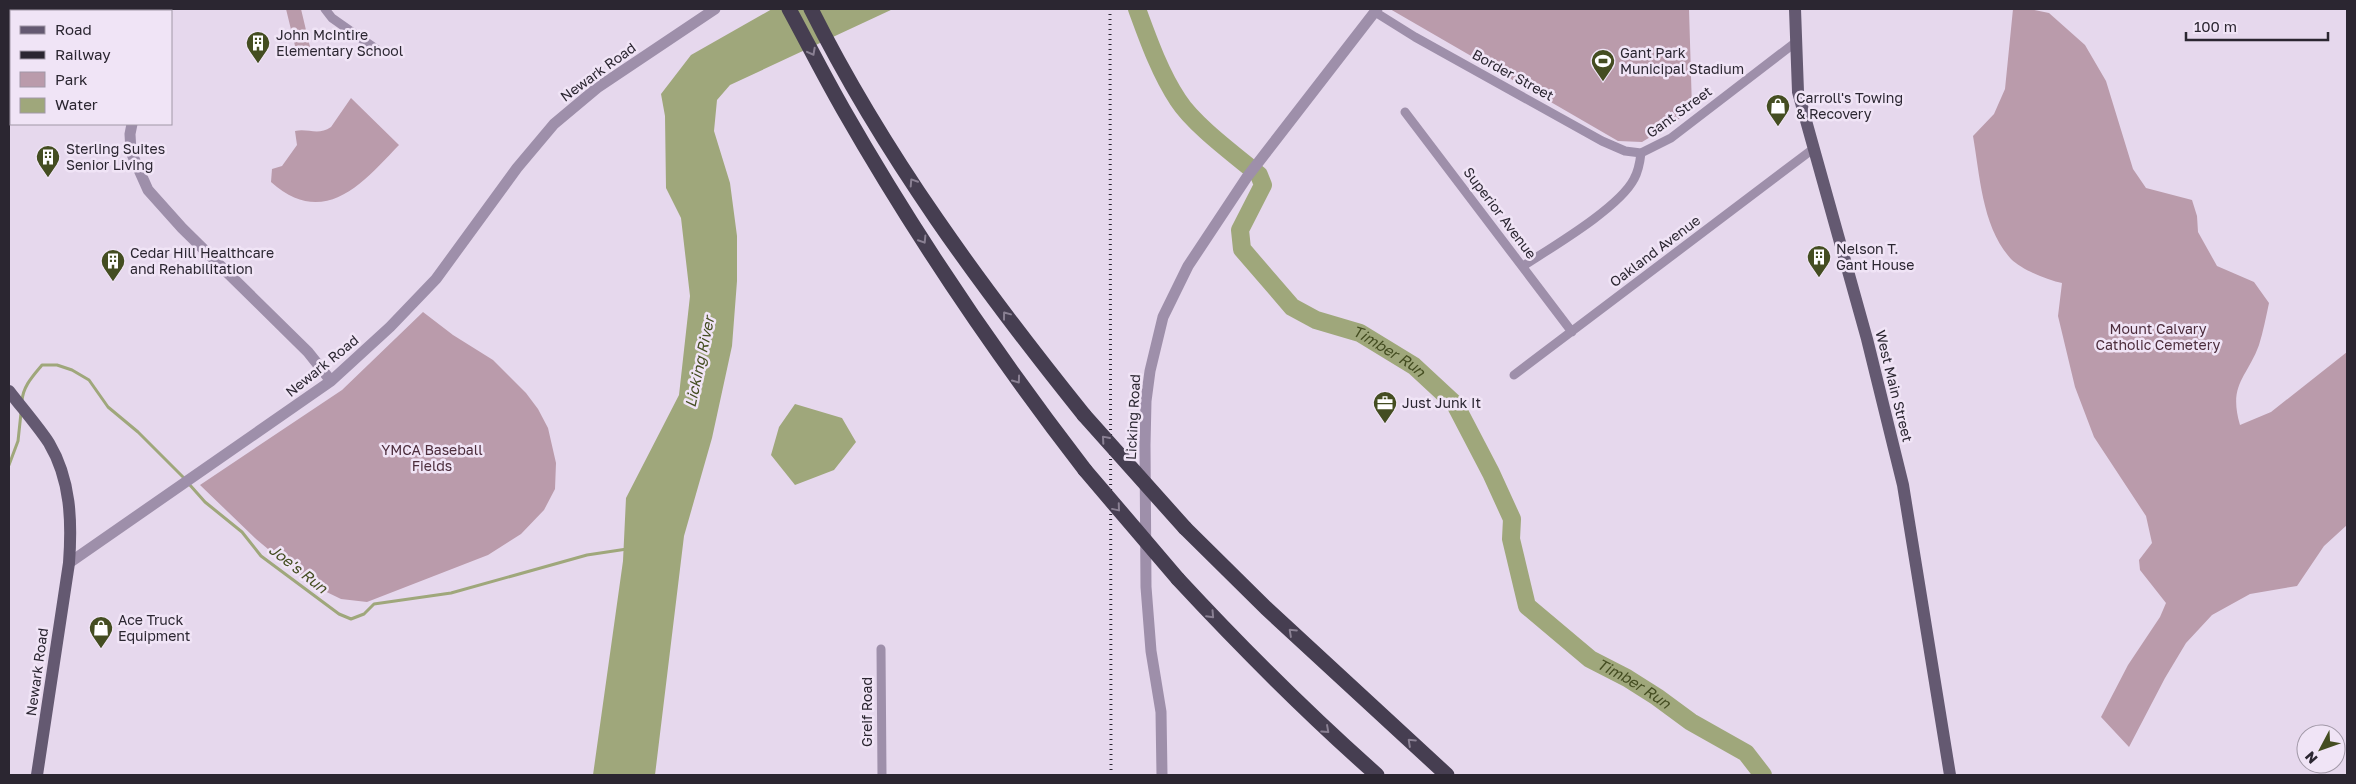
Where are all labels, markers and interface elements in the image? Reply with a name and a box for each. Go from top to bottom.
legend [10,10,172,125]
scale bar [2186,10,2328,42]
text: 100 m [2194,17,2237,35]
text: Road [55,20,92,38]
place label: John McIntire Elementary School [276,26,403,59]
building icon: John McIntire Elementary School [245,30,271,64]
street label: Newark Road [557,39,639,105]
place label: Gant Park Municipal Stadium [1620,44,1744,77]
text: Railway [55,45,111,63]
street label: Border Street [1470,45,1557,104]
one-way arrow [806,46,816,55]
sports icon: Gant Park Municipal Stadium [1590,48,1616,82]
text: Park [55,70,88,88]
street label: Gant Street [1643,82,1715,141]
place label: Carroll's Towing & Recovery [1796,89,1903,122]
shop icon: Carroll's Towing & Recovery [1765,93,1791,127]
text: Water [55,95,98,113]
place label: Sterling Suites Senior Living [66,140,165,173]
building icon: Sterling Suites Senior Living [35,144,61,178]
street label: Superior Avenue [1460,164,1540,262]
one-way arrow [909,178,919,187]
street label: Oakland Avenue [1606,211,1703,290]
one-way arrow [917,235,927,244]
place label: Nelson T. Gant House [1836,240,1914,273]
place label: Cedar Hill Healthcare and Rehabilitation [130,244,274,277]
building icon: Nelson T. Gant House [1806,244,1832,278]
building icon: Cedar Hill Healthcare and Rehabilitation [100,248,126,282]
one-way arrow [1003,312,1011,321]
water label: Licking River [681,313,719,409]
park label: Mount Calvary Catholic Cemetery [2096,320,2221,353]
water label: Timber Run [1351,321,1430,381]
street label: West Main Street [1872,328,1917,444]
street label: Newark Road [282,331,362,400]
one-way arrow [1011,374,1019,383]
street label: Licking Road [1122,374,1143,460]
office icon: Just Junk It [1372,390,1398,424]
place label: Just Junk It [1402,394,1481,411]
one-way arrow [1102,436,1111,445]
park label: YMCA Baseball Fields [381,441,483,474]
one-way arrow [1111,502,1120,511]
water label: Joe's Run [266,540,332,597]
one-way arrow [1205,609,1214,618]
place label: Ace Truck Equipment [118,611,190,644]
shop icon: Ace Truck Equipment [88,615,114,649]
street label: Newark Road [22,627,51,717]
one-way arrow [1288,629,1297,638]
water label: Timber Run [1594,654,1675,712]
street label: Greif Road [858,677,875,747]
one-way arrow [1321,724,1330,733]
north arrow [2296,724,2346,774]
one-way arrow [1408,739,1417,748]
text: N [2301,748,2321,767]

